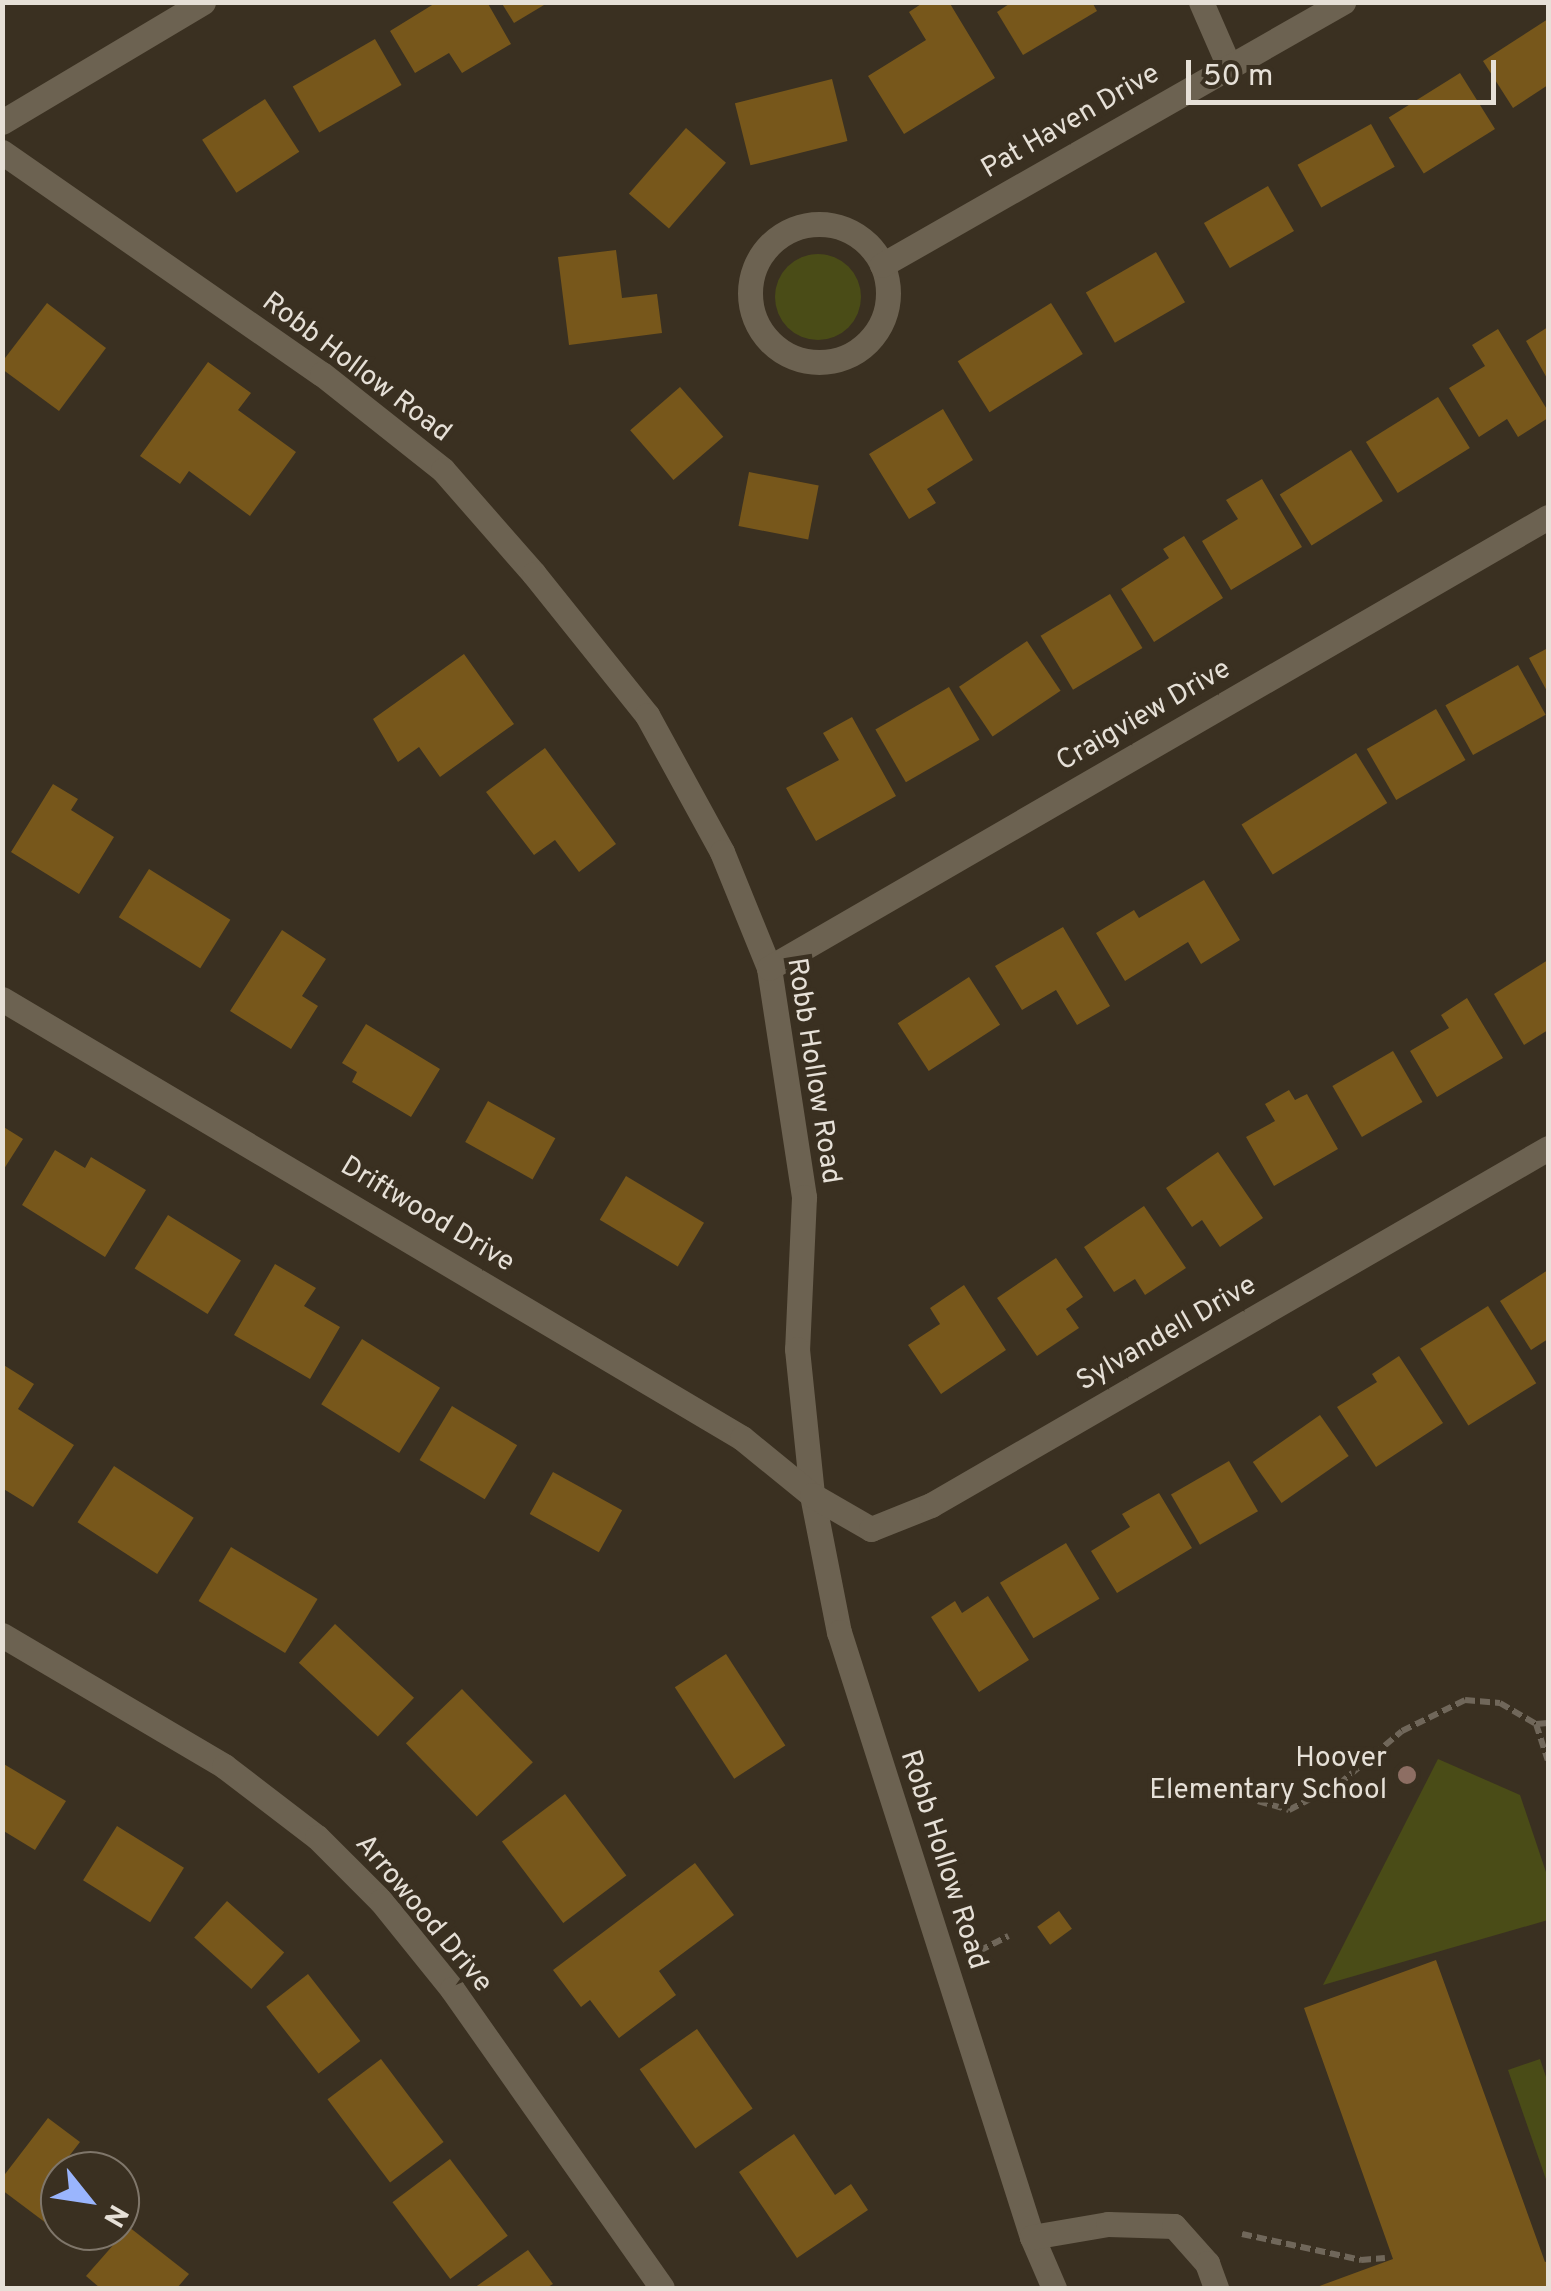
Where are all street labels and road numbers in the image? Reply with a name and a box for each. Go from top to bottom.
street label: Pat Haven Drive [976,57,1166,187]
street label: Robb Hollow Road [255,286,457,450]
street label: Craigview Drive [1051,653,1237,779]
street label: Robb Hollow Road [779,956,847,1186]
street label: Driftwood Drive [334,1150,520,1280]
street label: Sylvandell Drive [1071,1269,1263,1399]
street label: Robb Hollow Road [892,1746,994,1974]
street label: Arrowood Drive [347,1828,499,2000]

